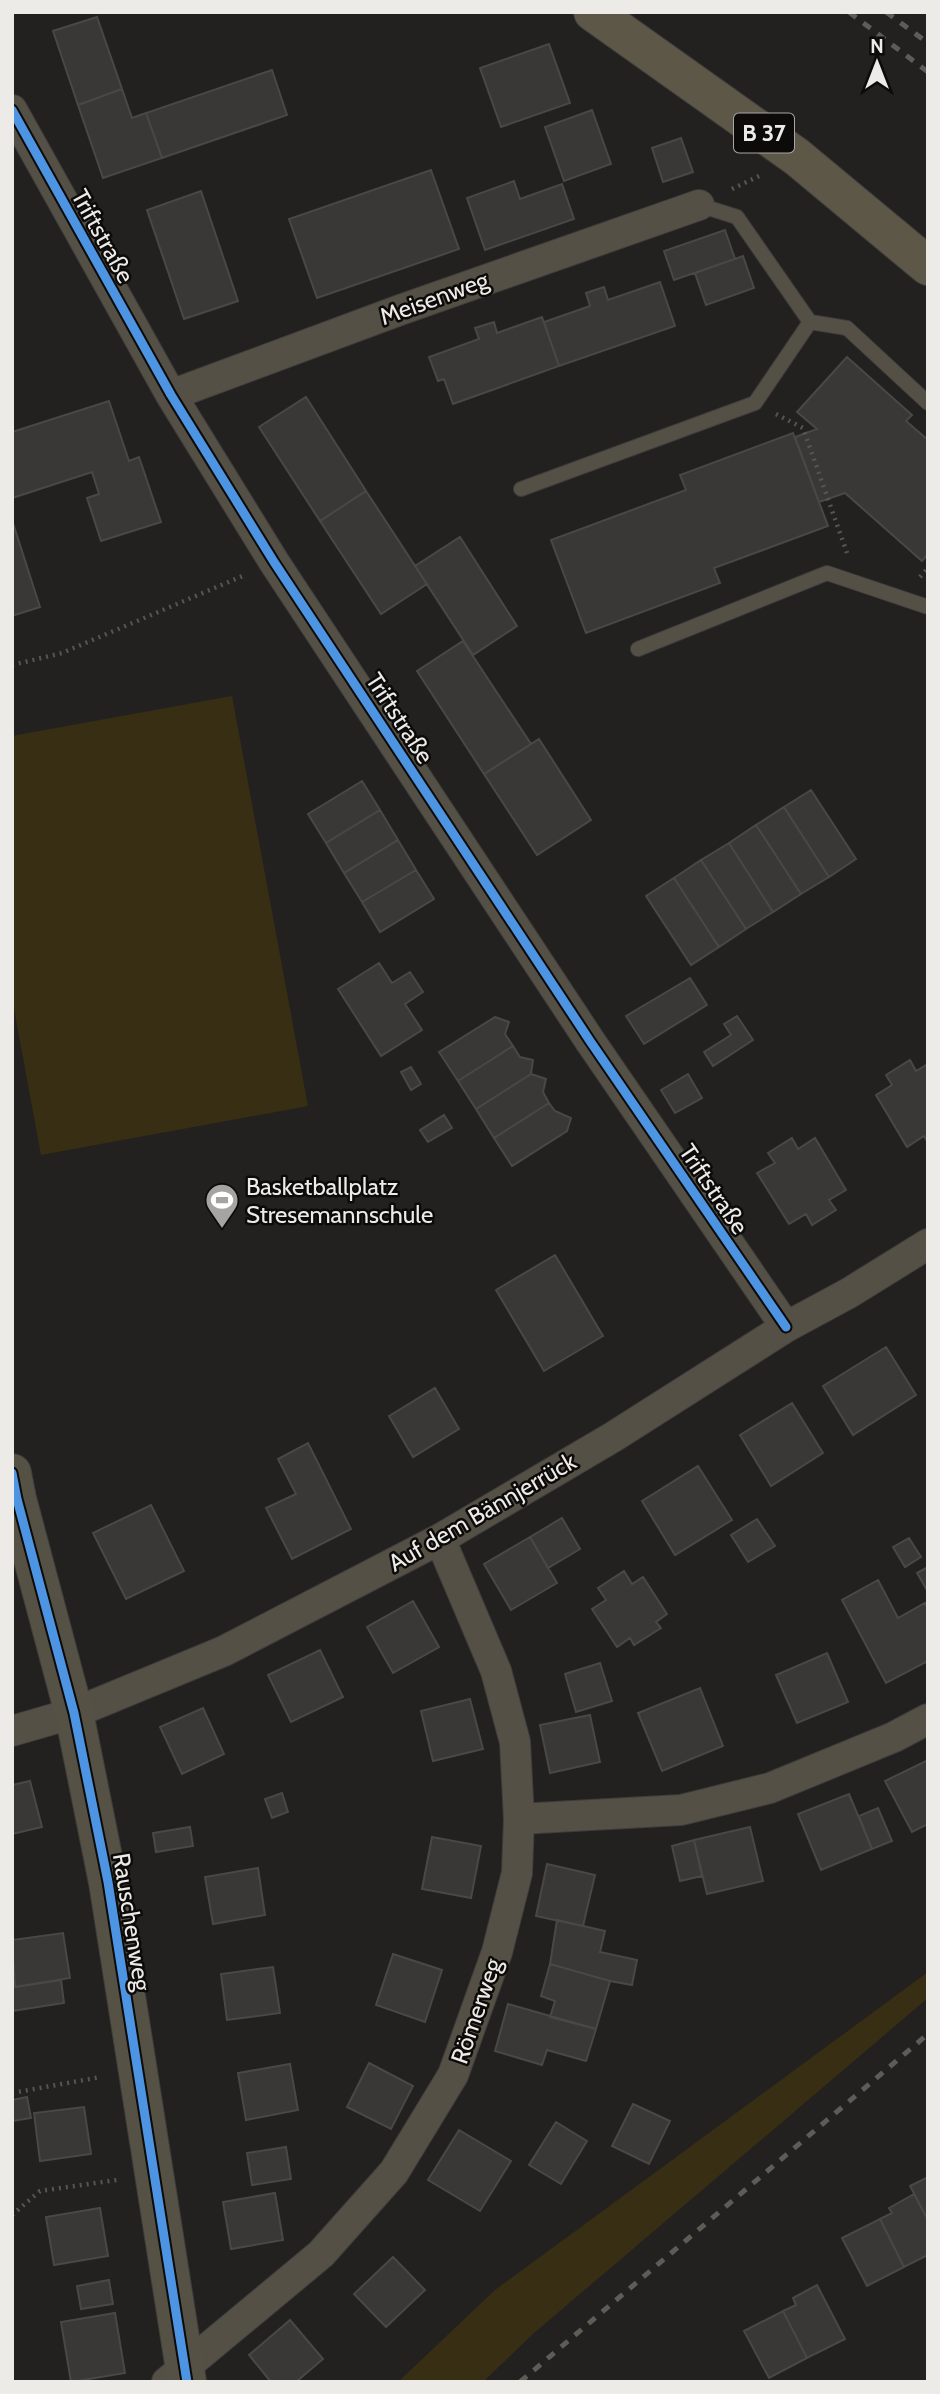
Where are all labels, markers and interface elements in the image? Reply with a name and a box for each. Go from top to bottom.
north arrow [842,28,912,98]
text: N [870,35,884,58]
road number: B 37 [734,114,794,152]
street label: Triftstraße [66,184,140,288]
street label: Meisenweg [376,265,493,331]
street label: Triftstraße [360,667,440,769]
street label: Triftstraße [673,1138,755,1240]
place label: Basketballplatz Stresemannschule [246,1172,433,1229]
sports icon: Basketballplatz Stresemannschule [203,1181,241,1230]
street label: Auf dem Bännjerrück [383,1446,581,1578]
street label: Rauschenweg [107,1851,157,1994]
street label: Römerweg [444,1953,508,2068]

